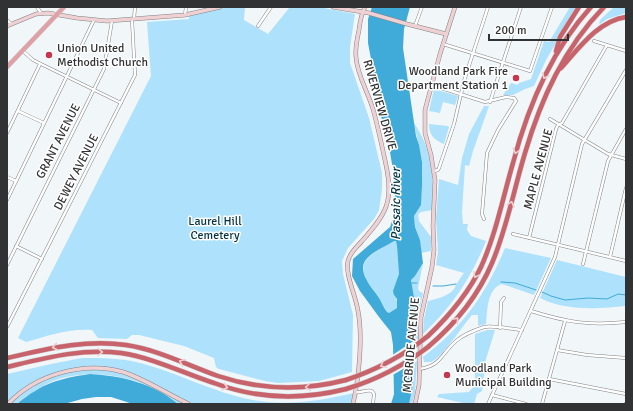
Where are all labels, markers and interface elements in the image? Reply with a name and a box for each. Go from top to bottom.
scale bar [489,16,568,42]
text: 200 m [495,23,527,38]
place label: Union United Methodist Church [57,41,148,70]
marker: Union United Methodist Church [44,50,54,60]
street label: RIVERVIEW DRIVE [359,58,400,152]
place label: Woodland Park Fire Department Station 1 [398,64,508,93]
one-way arrow [542,72,550,79]
marker: Woodland Park Fire Department Station 1 [511,73,521,83]
street label: GRANT AVENUE [33,101,84,181]
street label: MAPLE AVENUE [521,127,556,211]
street label: DEWEY AVENUE [51,131,102,213]
one-way arrow [512,148,521,155]
water label: Passaic River [388,166,404,240]
one-way arrow [506,201,514,207]
park label: Laurel Hill Cemetery [188,214,242,243]
one-way arrow [474,271,481,278]
street label: MCBRIDE AVENUE [400,297,423,393]
one-way arrow [451,317,458,325]
one-way arrow [52,343,58,351]
one-way arrow [97,348,103,356]
one-way arrow [178,358,185,366]
one-way arrow [380,360,388,368]
place label: Woodland Park Municipal Building [455,361,552,390]
marker: Woodland Park Municipal Building [442,370,452,380]
one-way arrow [221,382,228,391]
one-way arrow [305,382,311,391]

